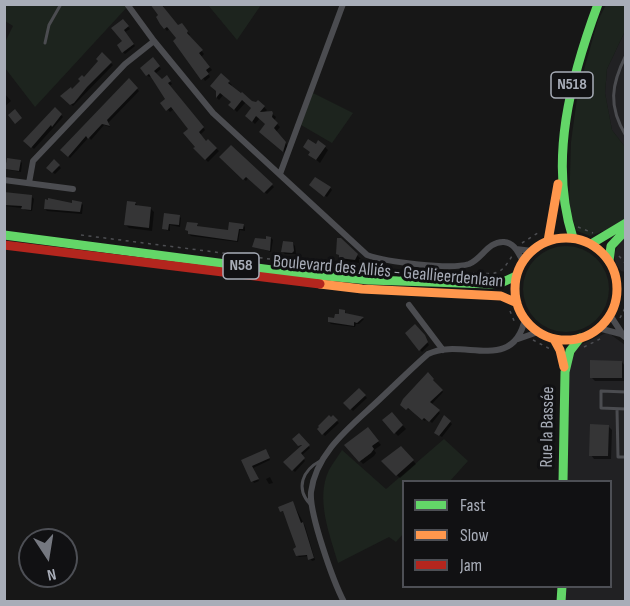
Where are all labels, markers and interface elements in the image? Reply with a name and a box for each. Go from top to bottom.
road number: N518 [551,72,593,98]
street label: Boulevard des Alliés - Geallieerdenlaan [272,251,504,293]
road number: N58 [223,253,259,279]
street label: Rue la Bassée [536,386,560,468]
legend [402,480,612,588]
text: Fast [460,495,485,516]
text: Slow [460,525,489,546]
north arrow [18,528,78,588]
text: Jam [460,555,482,576]
text: N [45,564,58,584]

